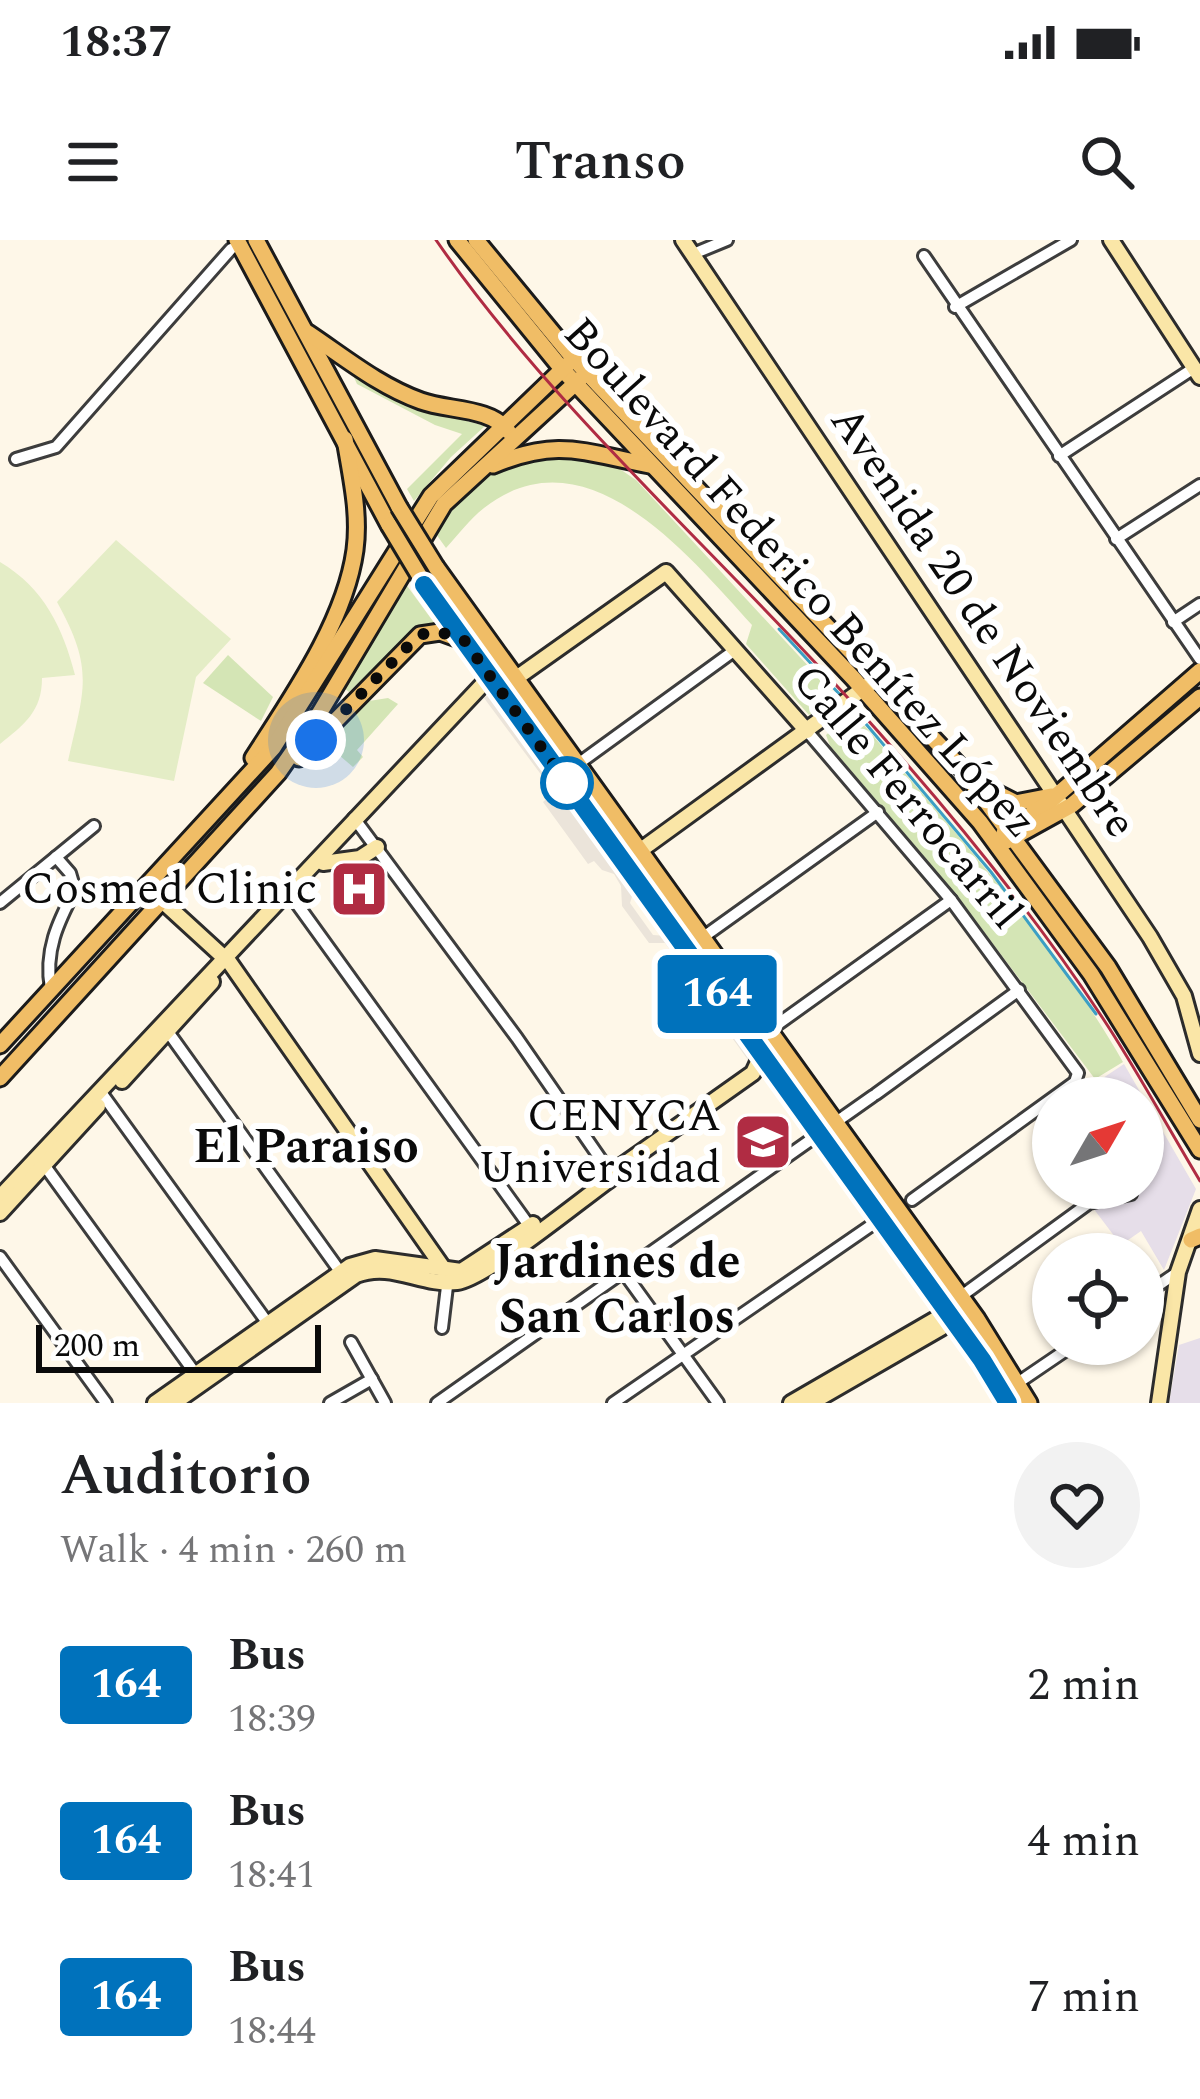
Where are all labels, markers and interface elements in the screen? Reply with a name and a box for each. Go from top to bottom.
text: 18:37 [60,8,173,77]
text: Transo [514,121,686,203]
icon: menu [60,129,126,195]
icon: search [1074,129,1140,195]
street label: Boulevard Federico Benítez López [547,302,1053,854]
street label: Avenida 20 de Noviembre [812,392,1154,852]
street label: Calle Ferrocarril [775,649,1039,945]
your location [286,710,346,770]
unlabelled marker [542,758,592,808]
place label: Cosmed Clinic [22,855,317,924]
hospital icon: Cosmed Clinic [328,858,390,920]
line badge: 164 [648,955,786,1033]
text: 164 [682,962,752,1025]
north arrow [1032,1077,1164,1209]
map controls [1032,1077,1164,1365]
place label: CENYCA Universidad [478,1082,721,1203]
district label: El Paraiso [193,1111,419,1184]
school or university icon: CENYCA Universidad [732,1111,794,1173]
district label: Jardines de San Carlos [493,1226,741,1354]
button: locate [1032,1233,1164,1365]
scale bar [36,1319,321,1372]
text: 200 m [54,1321,140,1371]
text: Auditorio [60,1433,311,1519]
button: heart [1014,1442,1140,1568]
text: Walk · 4 min · 260 m [60,1521,407,1580]
text: Bus [228,1621,306,1690]
text: 2 min [1027,1651,1140,1720]
text: 164 [91,1653,161,1716]
text: 18:39 [228,1690,316,1749]
text: Bus [228,1777,306,1846]
text: 4 min [1027,1807,1140,1876]
text: 164 [91,1809,161,1872]
text: 18:41 [228,1846,316,1905]
text: Bus [228,1933,306,2002]
text: 7 min [1027,1963,1140,2032]
text: 164 [91,1965,161,2028]
text: 18:44 [228,2002,316,2061]

